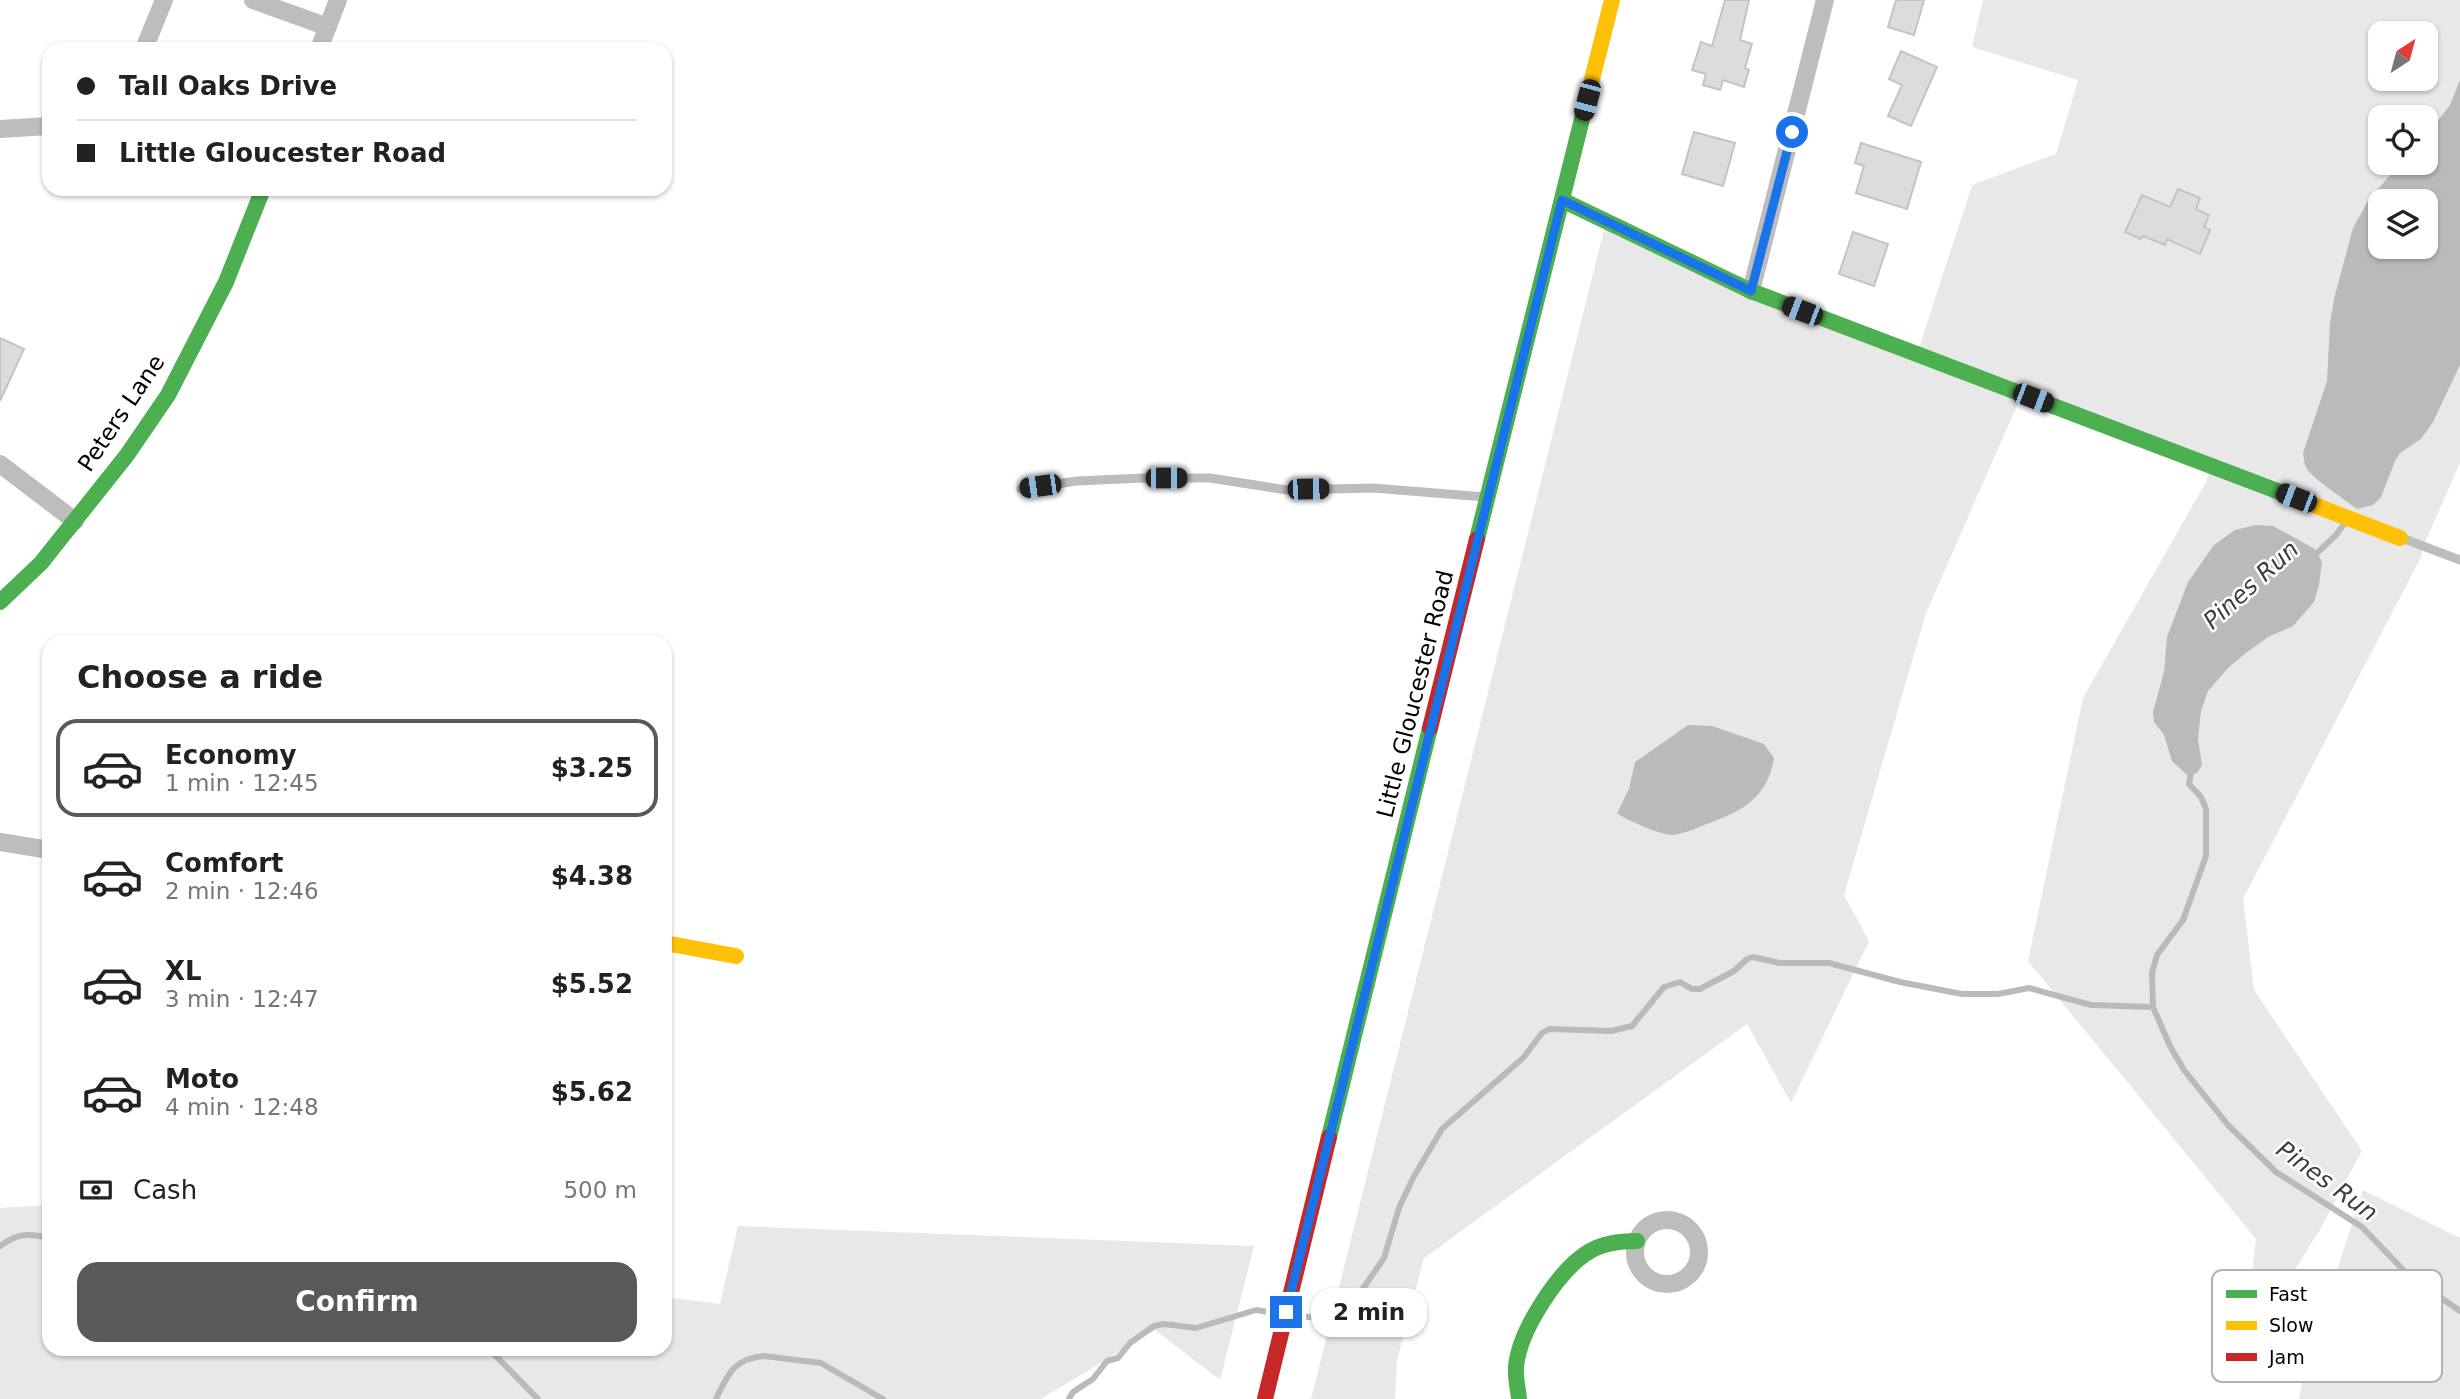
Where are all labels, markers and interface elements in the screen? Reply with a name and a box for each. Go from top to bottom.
north arrow [2368,21,2438,91]
map controls [2368,21,2438,259]
text: Tall Oaks Drive [119,71,337,101]
car [1572,77,1603,123]
button: locate [2368,105,2438,175]
route start [1776,116,1808,148]
text: Little Gloucester Road [119,138,446,168]
button: layers [2368,189,2438,259]
car [1779,294,1826,328]
street label: Peters Lane [73,350,169,476]
car [2010,381,2057,415]
car [1146,468,1188,489]
car [1018,473,1063,499]
car [1287,478,1330,500]
car [2273,481,2320,515]
water label: Pines Run [2198,535,2304,635]
street label: Little Gloucester Road [1372,567,1458,821]
text: Choose a ride [77,658,323,696]
icon: car [81,737,144,800]
text: Economy [165,740,296,770]
text: $3.25 [551,753,633,783]
text: 1 min · 12:45 [165,770,319,796]
icon: car [81,845,144,908]
text: Comfort [165,848,283,878]
text: $4.38 [551,861,633,891]
text: 2 min · 12:46 [165,878,319,904]
icon: car [81,953,144,1016]
text: XL [165,956,202,986]
text: $5.52 [551,969,633,999]
text: 3 min · 12:47 [165,986,319,1012]
icon: car [81,1061,144,1124]
text: Moto [165,1064,239,1094]
text: $5.62 [551,1077,633,1107]
text: 4 min · 12:48 [165,1094,319,1120]
water label: Pines Run [2271,1135,2383,1227]
icon: cash [77,1171,115,1209]
text: Cash [133,1175,197,1205]
text: 500 m [563,1177,637,1203]
button: Confirm [77,1262,637,1342]
legend [2212,1270,2442,1382]
text: Fast [2269,1283,2307,1305]
callout: 2 min [1310,1288,1426,1336]
route end [1270,1296,1302,1328]
text: 2 min [1333,1299,1405,1325]
text: Slow [2269,1314,2314,1336]
text: Jam [2268,1346,2305,1368]

